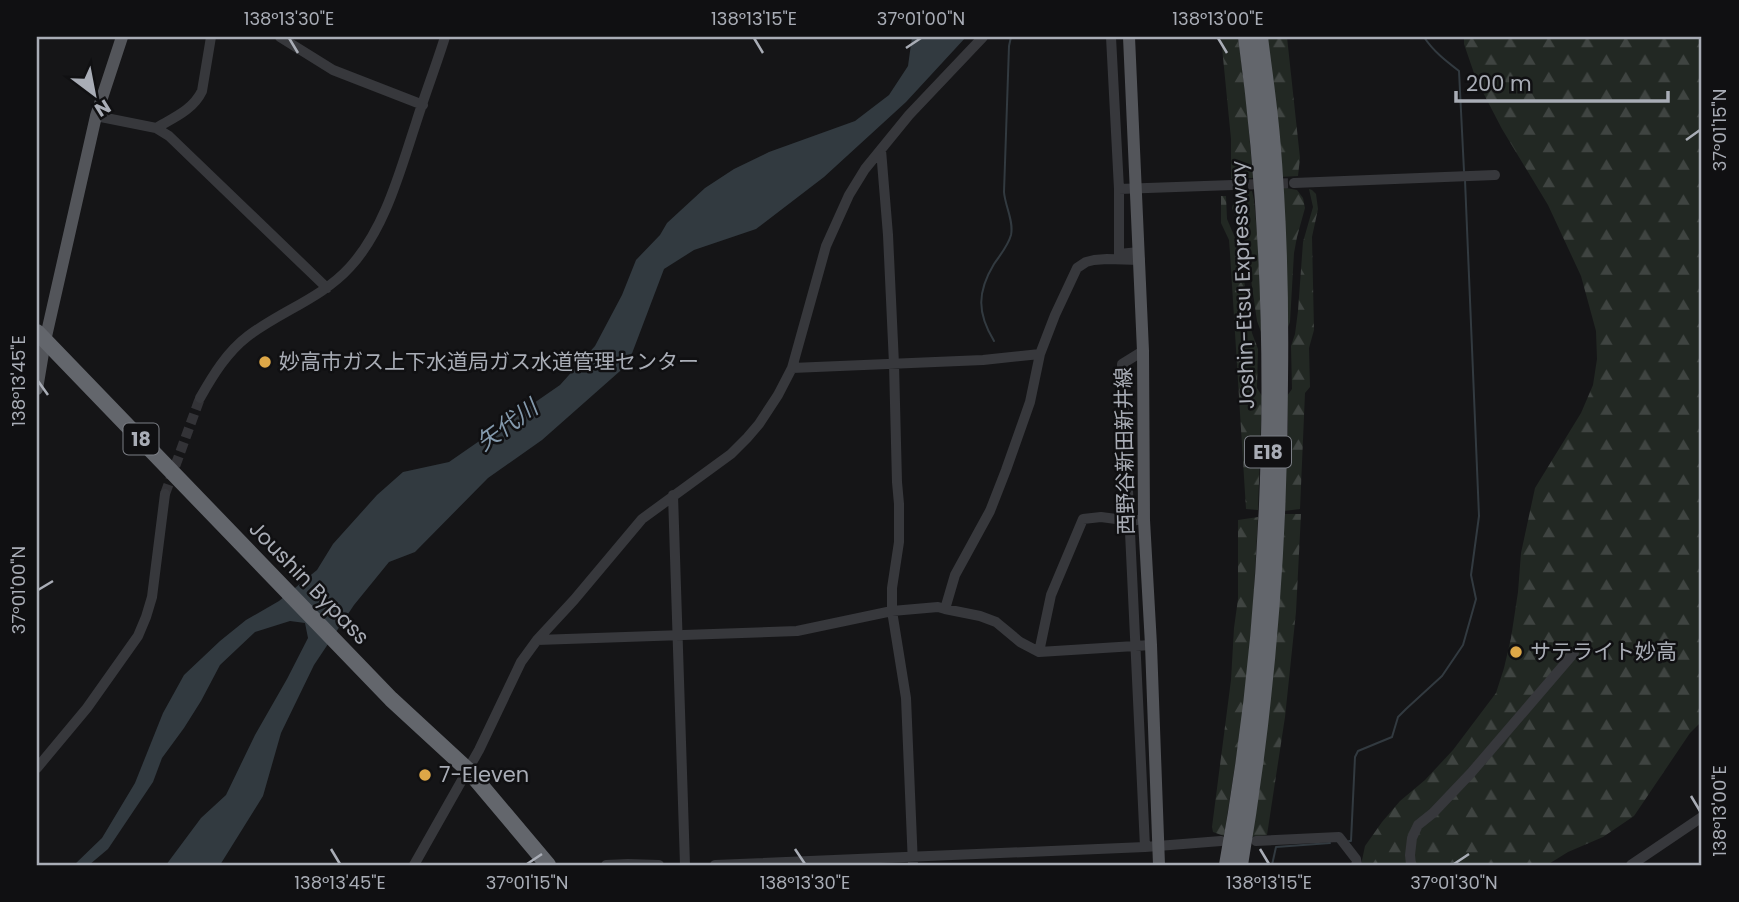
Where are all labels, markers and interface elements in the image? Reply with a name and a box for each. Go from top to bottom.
text: 138°13'30"E [244,6,334,31]
text: 138°13'15"E [711,6,797,31]
text: 37°01'00"N [877,6,965,31]
text: 138°13'00"E [1172,6,1264,31]
north arrow [60,60,130,130]
scale bar [1456,60,1667,104]
text: 200 m [1466,69,1532,98]
text: 37°01'15"N [1707,89,1732,171]
text: N [90,93,116,123]
street label: Joshin-Etsu Expressway [1224,160,1261,410]
text: 138°13'45"E [6,335,31,427]
place label: 妙高市ガス上下水道局ガス水道管理センター [279,347,699,376]
marker: 妙高市ガス上下水道局ガス水道管理センター [257,354,273,370]
street label: 西野谷新田新井線 [1109,367,1140,535]
water label: 矢代川 [470,390,547,458]
road number: 18 [124,424,158,454]
road number: E18 [1245,436,1291,467]
street label: Joushin Bypass [243,514,376,651]
text: 37°01'00"N [6,546,31,634]
place label: サテライト妙高 [1530,637,1677,666]
marker: サテライト妙高 [1508,644,1524,660]
place label: 7-Eleven [439,760,529,789]
text: 138°13'00"E [1707,765,1732,857]
marker: 7-Eleven [417,767,433,783]
text: 138°13'45"E [294,870,386,895]
text: 37°01'15"N [486,870,568,895]
text: 138°13'30"E [760,870,850,895]
text: 138°13'15"E [1226,870,1312,895]
text: 37°01'30"N [1410,870,1498,895]

